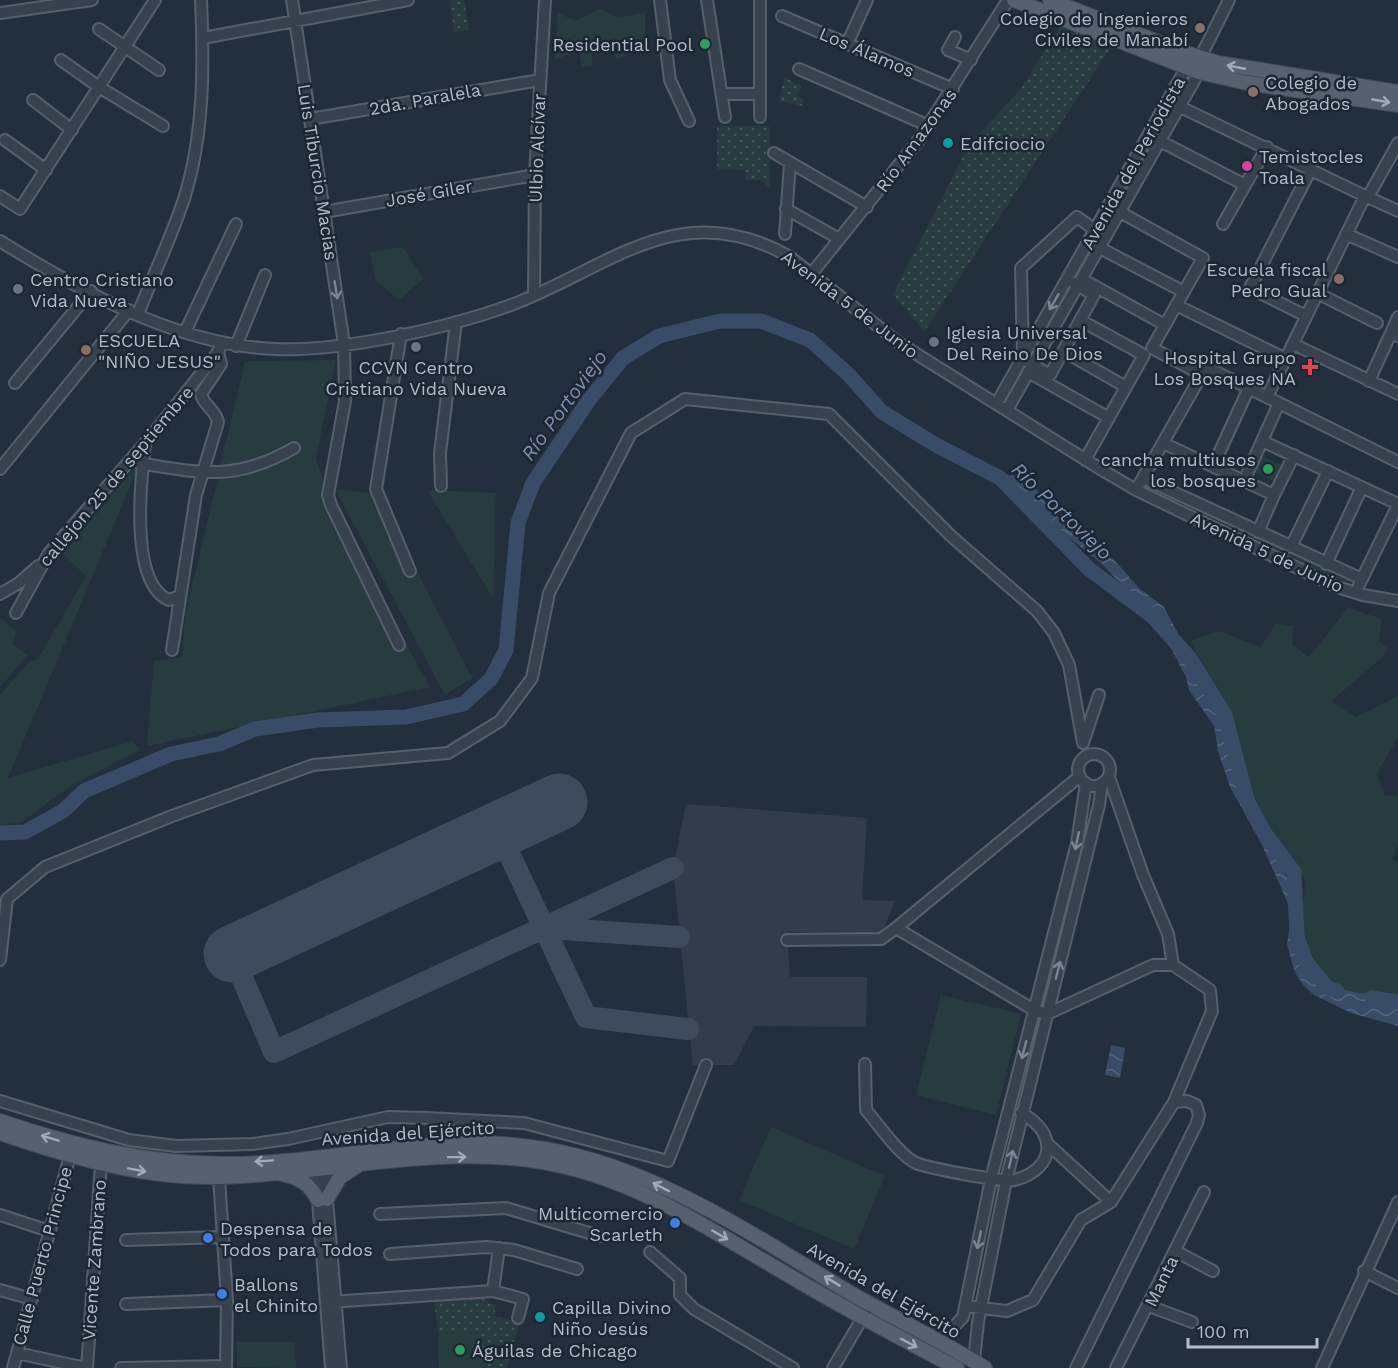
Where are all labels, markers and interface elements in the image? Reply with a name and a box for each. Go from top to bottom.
place label: Colegio de Ingenieros Civiles de Manabí [1000,8,1188,50]
marker: Colegio de Ingenieros Civiles de Manabí [1193,21,1207,35]
street label: Los Álamos [816,23,918,81]
place label: Residential Pool [553,34,693,55]
marker: Residential Pool [698,37,712,51]
one-way arrow [1227,61,1247,72]
place label: Colegio de Abogados [1265,72,1357,114]
street label: Avenida del Periodista [1077,73,1189,253]
street label: 2da. Paralela [368,79,482,119]
street label: Luis Tiburcio Macias [294,82,342,262]
street label: Río Amazonas [871,84,961,196]
marker: Colegio de Abogados [1246,85,1260,99]
street label: Ulbio Alcívar [525,93,549,203]
one-way arrow [1370,96,1390,107]
place label: Edifciocio [960,133,1045,154]
marker: Edifciocio [941,136,955,150]
place label: Temistocles Toala [1259,146,1364,188]
marker: Temistocles Toala [1240,159,1254,173]
street label: José Giler [384,175,474,211]
street label: Avenida 5 de Junio [777,246,923,362]
place label: Escuela fiscal Pedro Gual [1206,259,1327,301]
place label: Centro Cristiano Vida Nueva [30,269,174,311]
marker: Escuela fiscal Pedro Gual [1332,272,1346,286]
one-way arrow [331,280,342,300]
marker: Centro Cristiano Vida Nueva [11,282,25,296]
one-way arrow [1048,293,1060,310]
place label: Iglesia Universal Del Reino De Dios [946,322,1103,364]
place label: ESCUELA "NIÑO JESUS" [98,330,221,372]
marker: Iglesia Universal Del Reino De Dios [927,335,941,349]
marker: CCVN Centro Cristiano Vida Nueva [409,340,423,354]
marker: ESCUELA "NIÑO JESUS" [79,343,93,357]
water label: Río Portoviejo [516,345,612,465]
place label: Hospital Grupo Los Bosques NA [1154,347,1296,389]
place label: CCVN Centro Cristiano Vida Nueva [325,357,507,399]
marker: Hospital Grupo Los Bosques NA [1301,358,1319,376]
street label: callejon 25 de septiembre [34,382,198,570]
place label: cancha multiusos los bosques [1101,449,1256,491]
water label: Río Portoviejo [1007,457,1117,565]
marker: cancha multiusos los bosques [1261,462,1275,476]
street label: Avenida 5 de Junio [1187,507,1347,597]
one-way arrow [1071,830,1082,850]
one-way arrow [1053,961,1064,980]
one-way arrow [1017,1040,1029,1059]
street label: Avenida del Ejército [321,1116,495,1150]
one-way arrow [41,1131,60,1142]
one-way arrow [1005,1150,1017,1169]
one-way arrow [446,1151,466,1163]
one-way arrow [254,1156,274,1167]
street label: Calle Puerto Principe [8,1164,76,1348]
one-way arrow [127,1165,147,1176]
street label: Vicente Zambrano [78,1179,110,1341]
one-way arrow [653,1181,670,1193]
place label: Multicomercio Scarleth [538,1203,663,1245]
marker: Multicomercio Scarleth [668,1216,682,1230]
place label: Despensa de Todos para Todos [220,1218,373,1260]
one-way arrow [973,1229,984,1249]
one-way arrow [711,1230,728,1242]
marker: Despensa de Todos para Todos [201,1231,215,1245]
street label: Avenida del Ejército [804,1237,964,1343]
street label: Manta [1140,1252,1182,1310]
place label: Ballons el Chinito [234,1274,318,1316]
one-way arrow [824,1275,841,1287]
marker: Ballons el Chinito [215,1287,229,1301]
place label: Capilla Divino Niño Jesús [552,1297,671,1339]
marker: Capilla Divino Niño Jesús [533,1310,547,1324]
scale bar [1188,1311,1317,1349]
text: 100 m [1197,1321,1250,1342]
one-way arrow [899,1338,917,1349]
place label: Águilas de Chicago [472,1340,637,1361]
marker: Águilas de Chicago [453,1343,467,1357]

